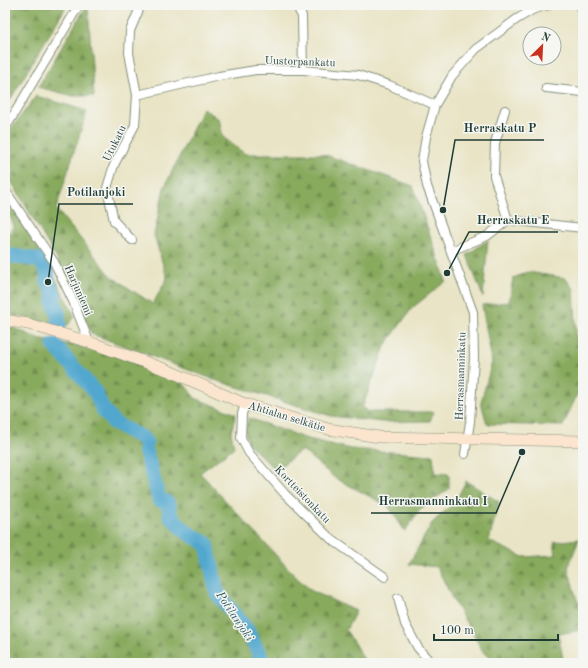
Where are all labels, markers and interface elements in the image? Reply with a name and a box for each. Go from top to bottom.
north arrow [522,26,562,66]
text: N [539,32,552,45]
street label: Uustorpankatu [264,56,336,69]
callout: Herraskatu P [455,116,544,140]
text: Herraskatu P [464,123,536,135]
street label: Utukatu [102,124,129,164]
callout: Potilanjoki [59,180,133,204]
text: Potilanjoki [67,187,126,199]
callout: Herraskatu E [469,208,558,232]
text: Herraskatu E [477,215,549,227]
street label: Harjuniemi [62,264,94,317]
street label: Herrasmanninkatu [454,331,469,421]
street label: Ahtialan selkätie [247,400,326,434]
street label: Kortteistonkatu [272,464,332,526]
callout: Herrasmanninkatu I [371,489,496,513]
text: Herrasmanninkatu I [379,496,487,508]
water label: Potilanjoki [213,589,255,644]
scale bar [434,616,558,642]
text: 100 m [440,625,474,637]

